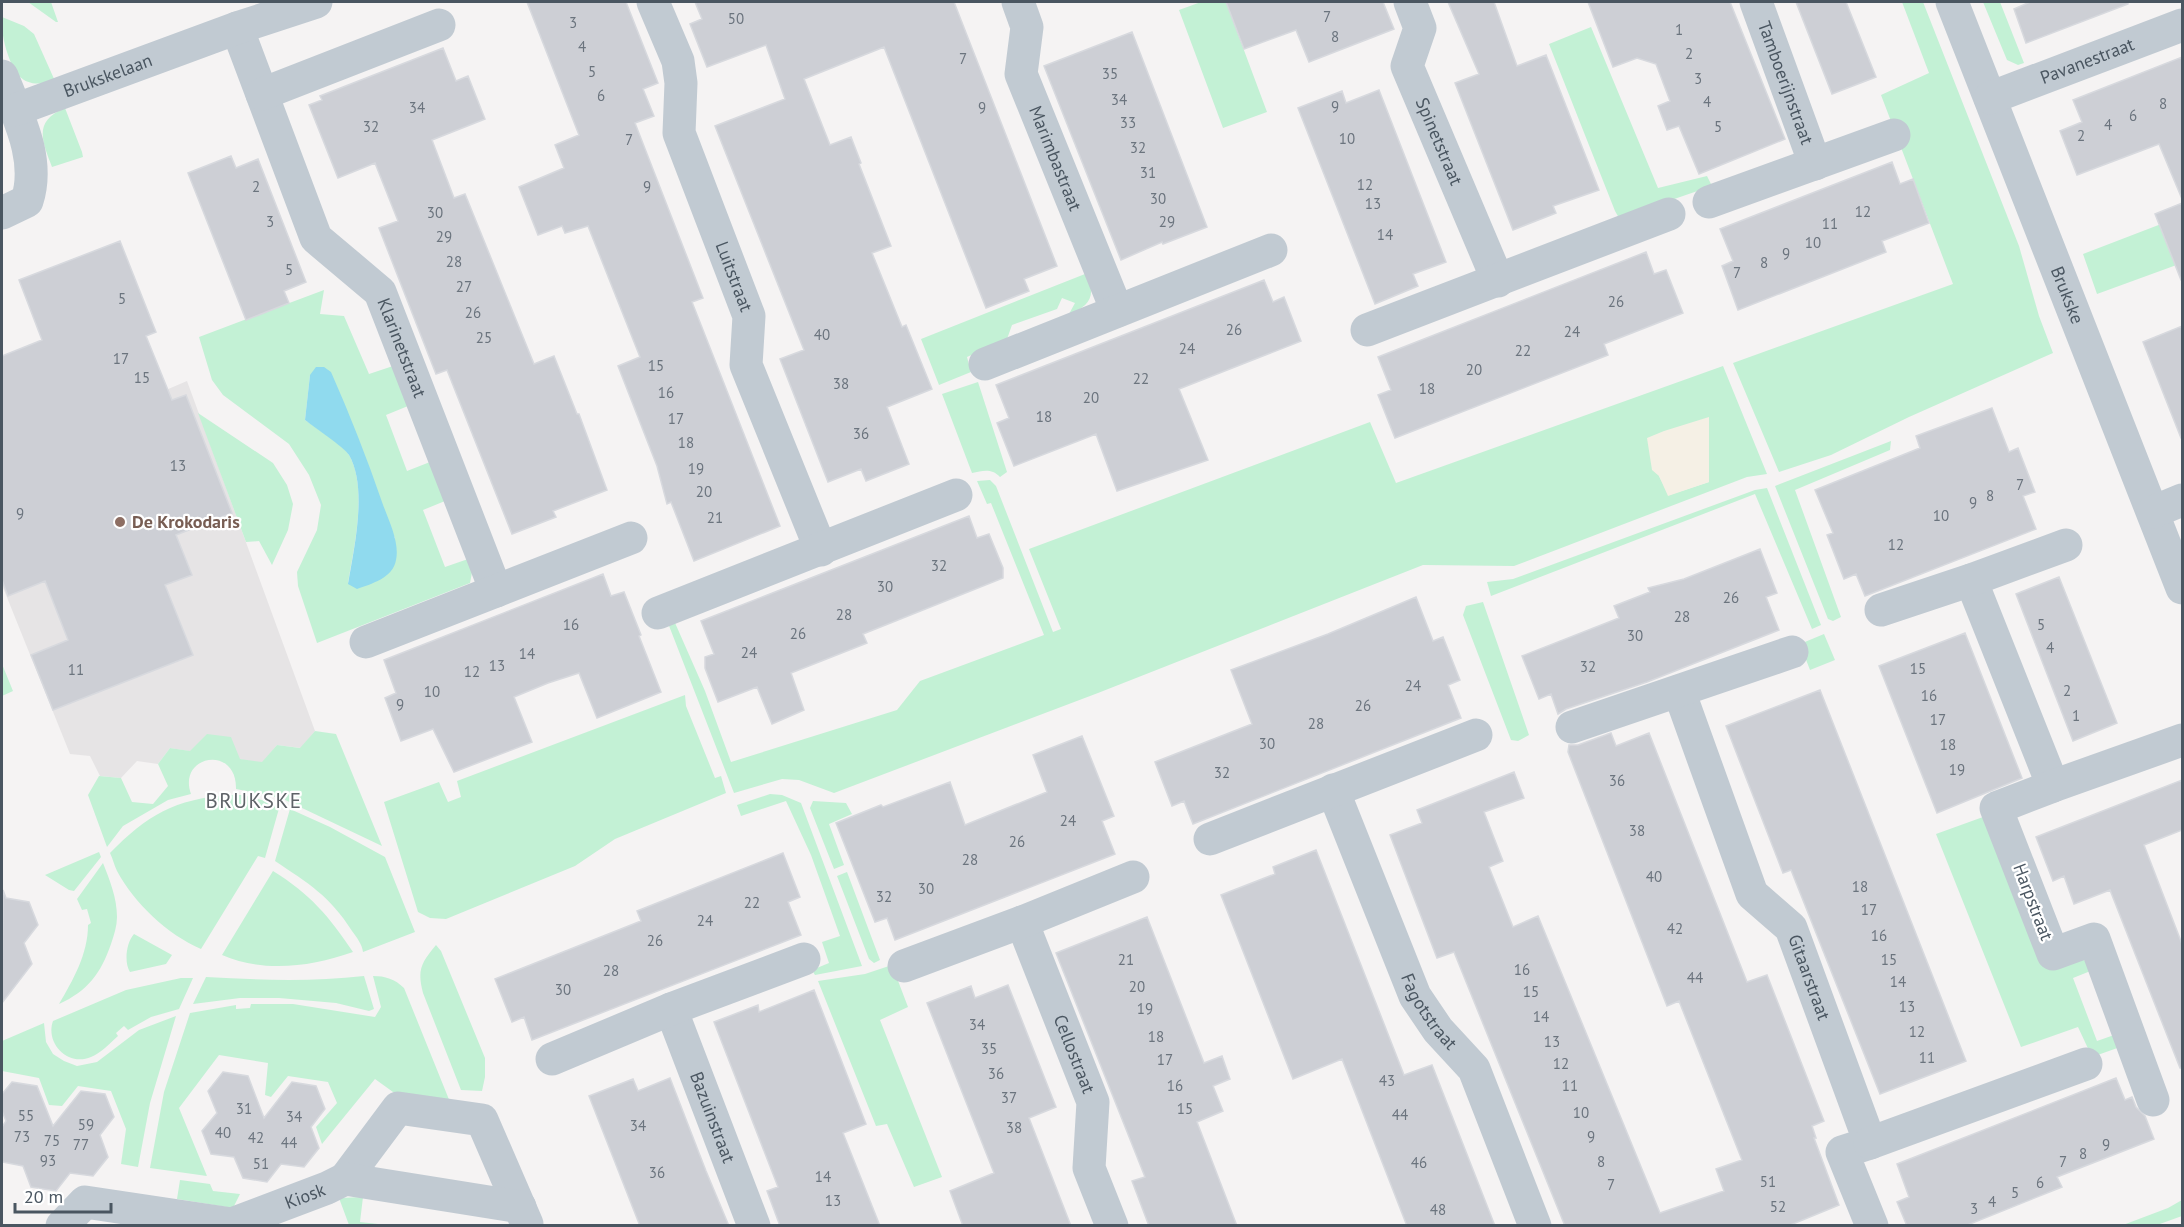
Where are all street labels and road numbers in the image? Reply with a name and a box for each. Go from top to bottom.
street label: Tamboerijnstraat [1753,18,1819,147]
street label: Pavanestraat [2037,32,2137,89]
street label: Brukskelaan [60,48,155,102]
street label: Spinetstraat [1411,94,1468,189]
street label: Marimbastraat [1024,102,1087,214]
street label: Luitstraat [711,238,758,315]
street label: Brukske [2046,263,2089,327]
street label: Klarinetstraat [372,295,432,401]
street label: Harpstraat [2008,860,2059,944]
street label: Gitaarstraat [1783,931,1836,1023]
street label: Fagotstraat [1396,970,1462,1054]
street label: Cellostraat [1049,1011,1100,1097]
street label: Bazuinstraat [685,1068,741,1166]
street label: Kiosk [281,1178,329,1214]

